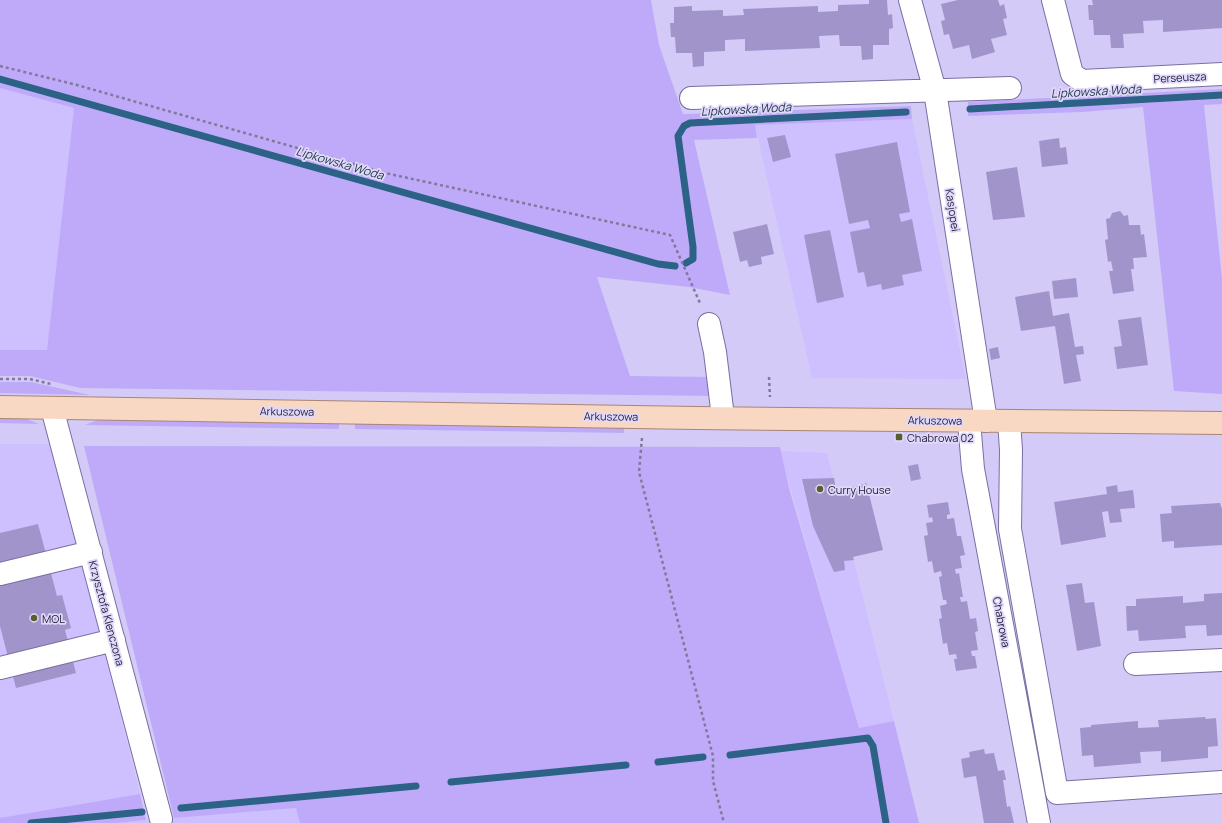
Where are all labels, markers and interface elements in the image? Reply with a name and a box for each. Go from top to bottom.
street label: Perseusza [1153,68,1207,86]
water label: Lipkowska Woda [1050,80,1143,102]
water label: Lipkowska Woda [700,98,793,120]
water label: Lipkowska Woda [294,142,387,184]
street label: Kasjopei [942,187,964,233]
street label: Arkuszowa [260,403,314,419]
street label: Arkuszowa [584,408,638,424]
street label: Arkuszowa [908,412,962,428]
place label: Chabrowa 02 [907,430,974,445]
marker: Chabrowa 02 [894,432,904,442]
place label: Curry House [828,482,892,497]
marker: Curry House [815,484,825,494]
street label: Krzysztofa Klenczona [86,559,128,667]
street label: Chabrowa [990,595,1014,649]
place label: MOL [42,611,65,626]
marker: MOL [29,613,39,623]

